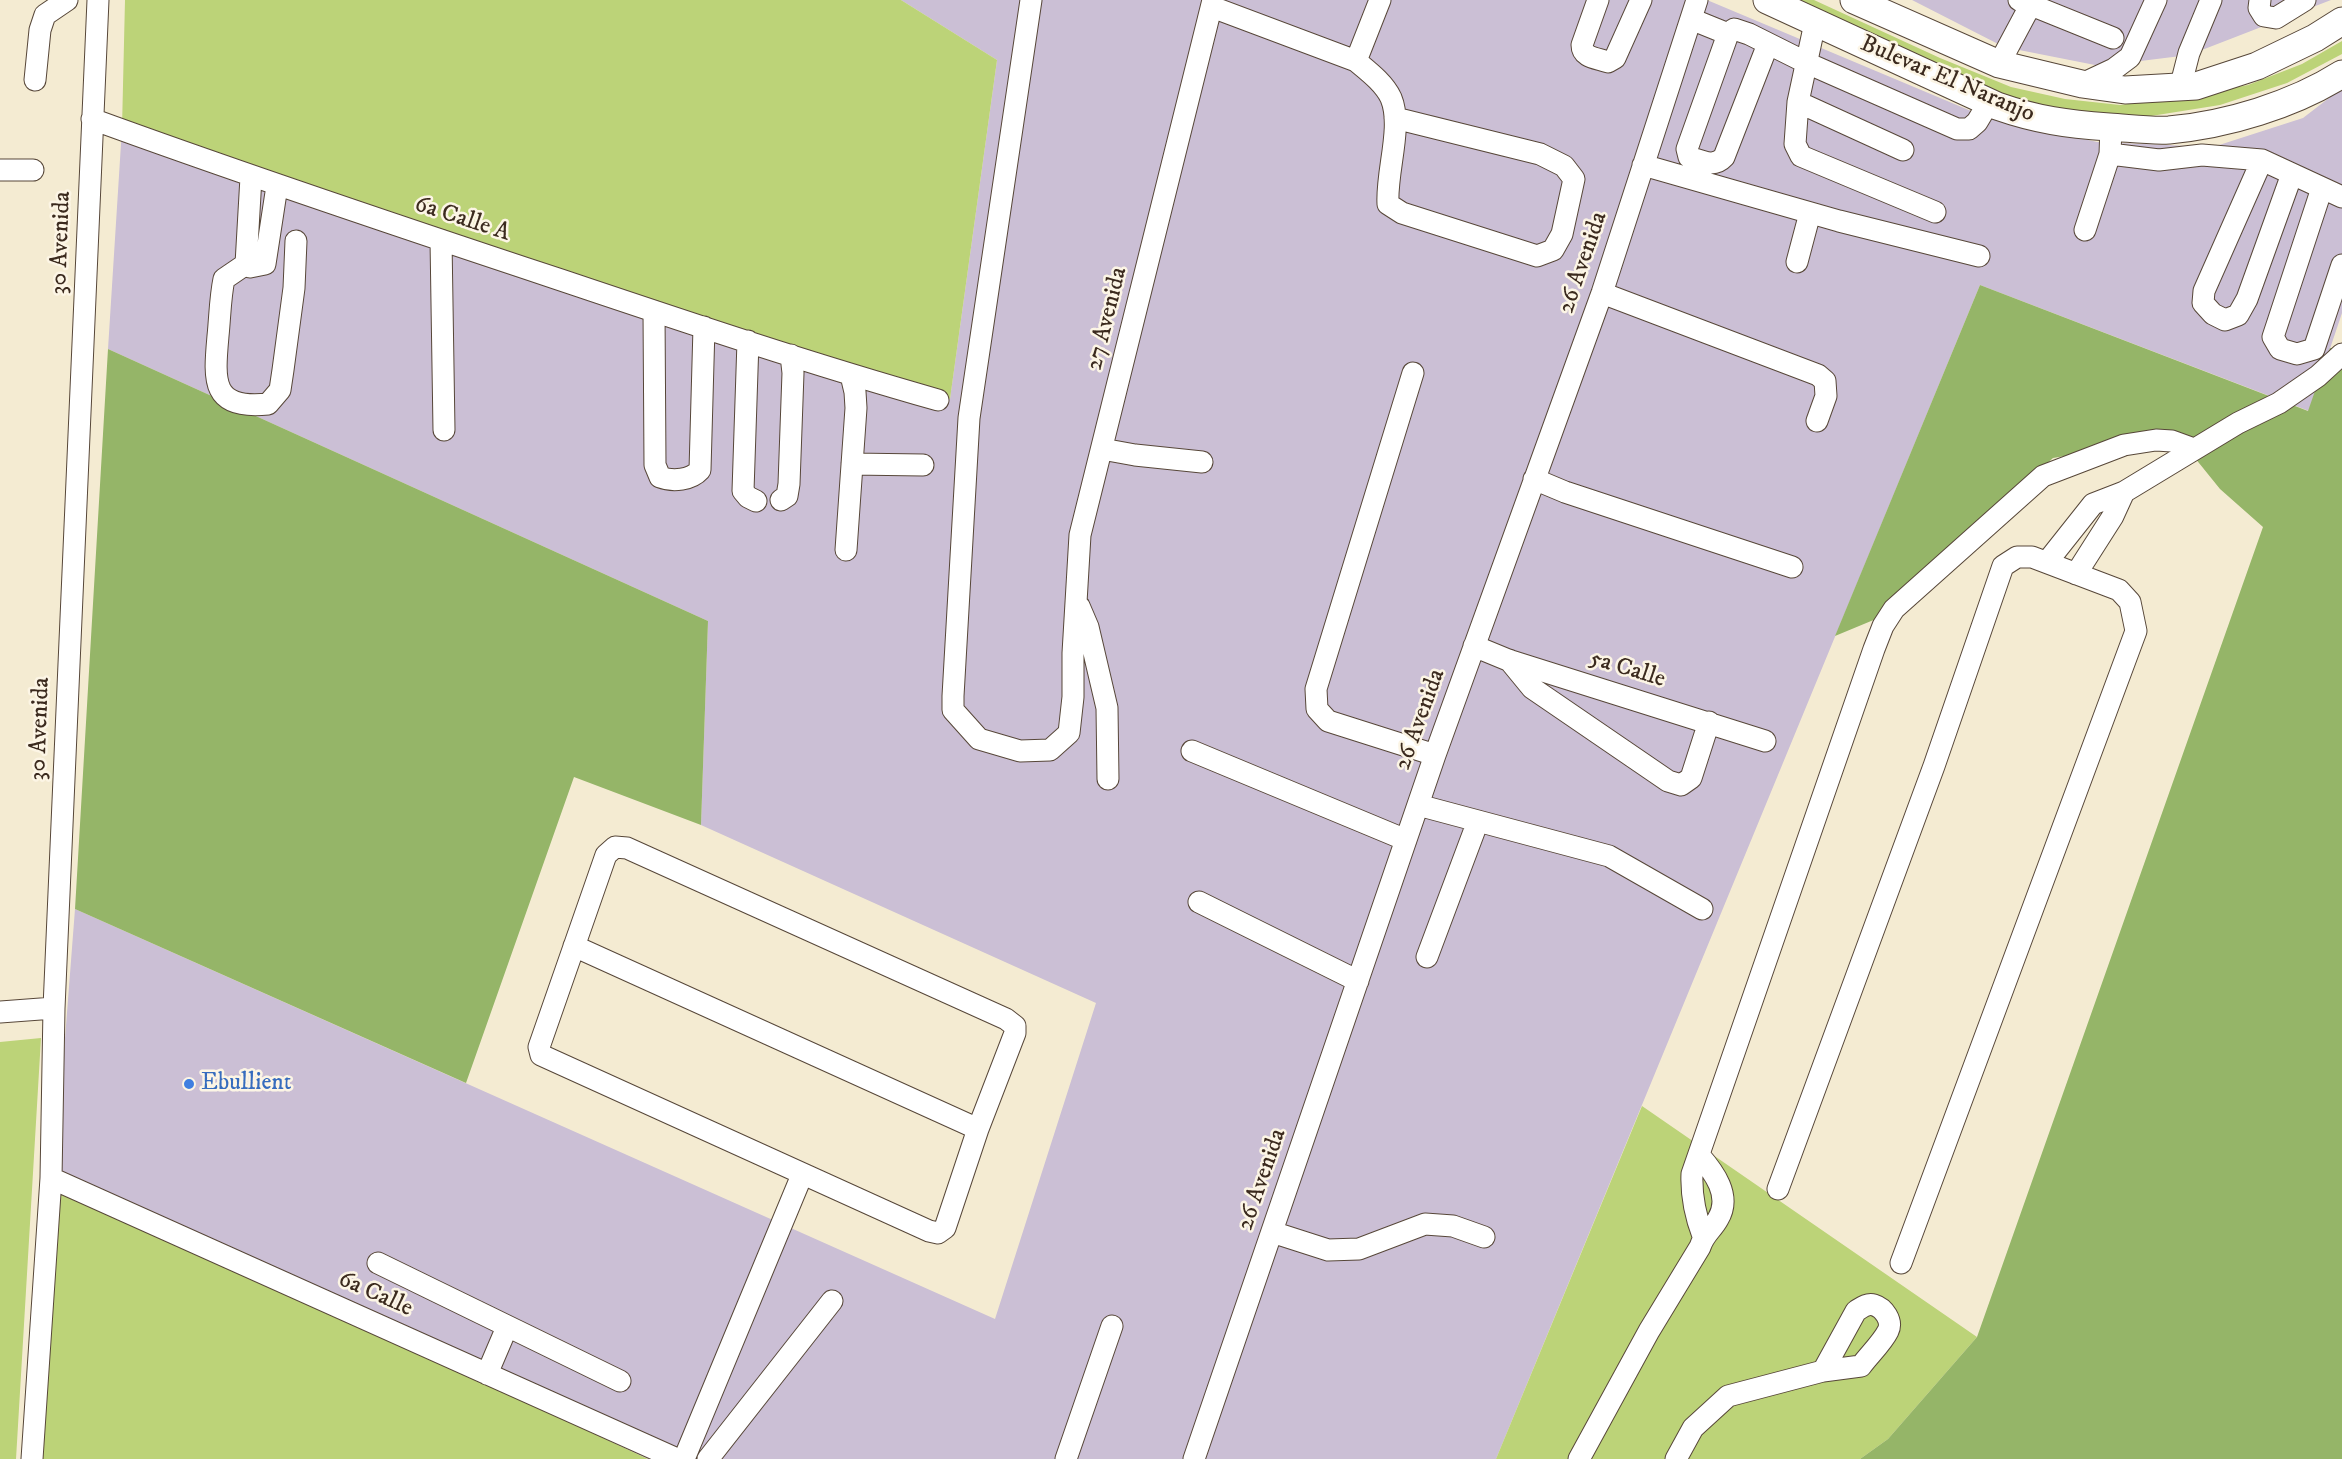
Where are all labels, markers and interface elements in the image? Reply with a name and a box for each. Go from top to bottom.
street label: Bulevar El Naranjo [1856,30,2038,130]
street label: 30 Avenida [46,191,78,295]
street label: 6a Calle A [411,191,513,249]
street label: 26 Avenida [1553,208,1615,318]
street label: 27 Avenida [1081,265,1135,373]
street label: 5a Calle [1586,645,1668,695]
street label: 26 Avenida [1389,665,1453,775]
street label: 30 Avenida [25,677,57,781]
place label: Ebullient [201,1070,291,1098]
marker: Ebullient [182,1077,196,1091]
street label: 26 Avenida [1232,1125,1294,1235]
street label: 6a Calle [333,1266,417,1324]

